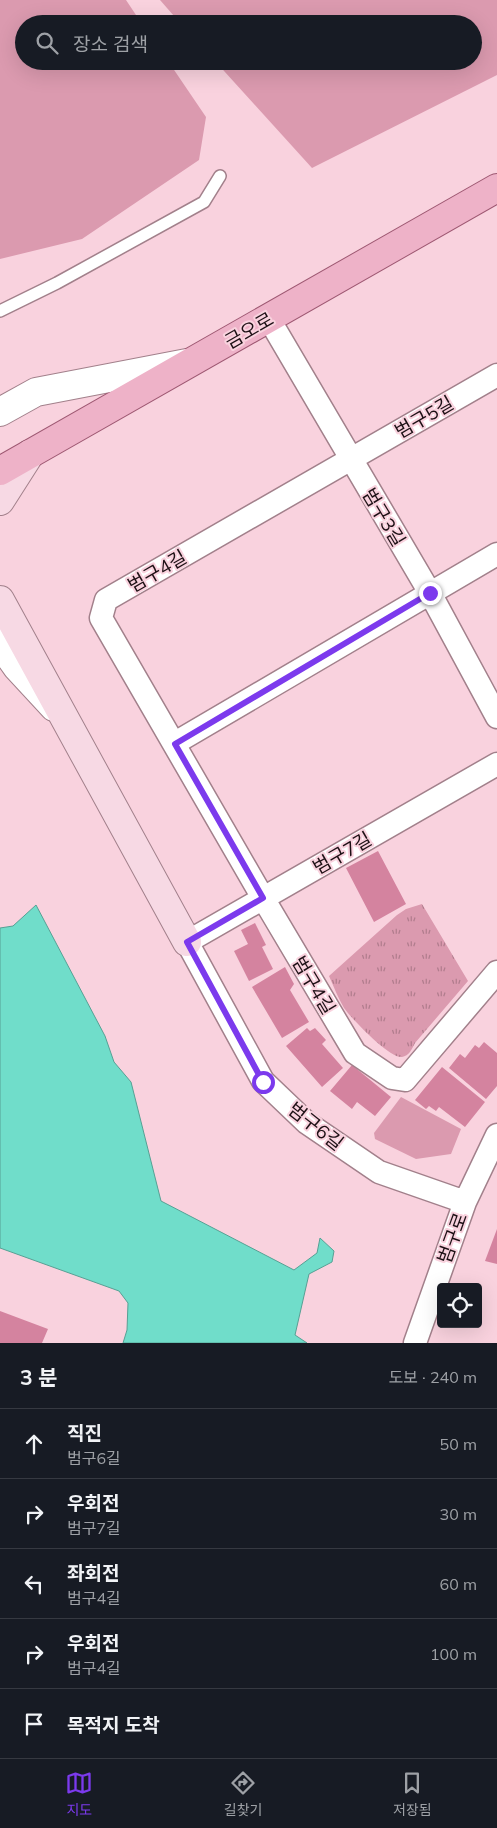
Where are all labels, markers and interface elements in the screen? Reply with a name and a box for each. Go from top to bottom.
search box [15,15,482,70]
icon: search [33,29,61,57]
text: 장소 검색 [73,32,148,56]
street label: 금오로 [220,306,278,354]
street label: 범구5길 [390,391,458,443]
street label: 범구3길 [357,483,411,551]
street label: 범구4길 [123,545,191,597]
route end [419,582,442,605]
street label: 범구7길 [308,827,376,879]
street label: 범구4길 [287,951,341,1019]
route start [252,1071,275,1094]
street label: 범구6길 [283,1097,349,1155]
street label: 범구로 [432,1209,472,1267]
map controls [437,1283,482,1328]
button: locate [437,1283,482,1328]
text: 3 분 [20,1364,58,1390]
text: 도보 · 240 m [388,1367,477,1387]
text: 직진 [67,1421,102,1445]
icon: ahead [20,1430,48,1458]
text: 50 m [440,1434,477,1454]
text: 범구6길 [67,1448,121,1468]
text: 우회전 [67,1491,119,1515]
icon: right [20,1500,48,1528]
text: 30 m [440,1504,477,1524]
text: 범구7길 [67,1518,121,1538]
text: 좌회전 [67,1561,119,1585]
icon: left [20,1570,48,1598]
text: 60 m [440,1574,477,1594]
text: 범구4길 [67,1588,121,1608]
text: 우회전 [67,1631,119,1655]
icon: right [20,1640,48,1668]
text: 100 m [430,1644,477,1664]
text: 범구4길 [67,1658,121,1678]
icon: arrive [20,1710,48,1738]
text: 목적지 도착 [67,1713,160,1737]
tab: 지도 [65,1769,93,1819]
tab: 길찾기 [224,1769,262,1819]
tab: 저장됨 [393,1769,432,1819]

